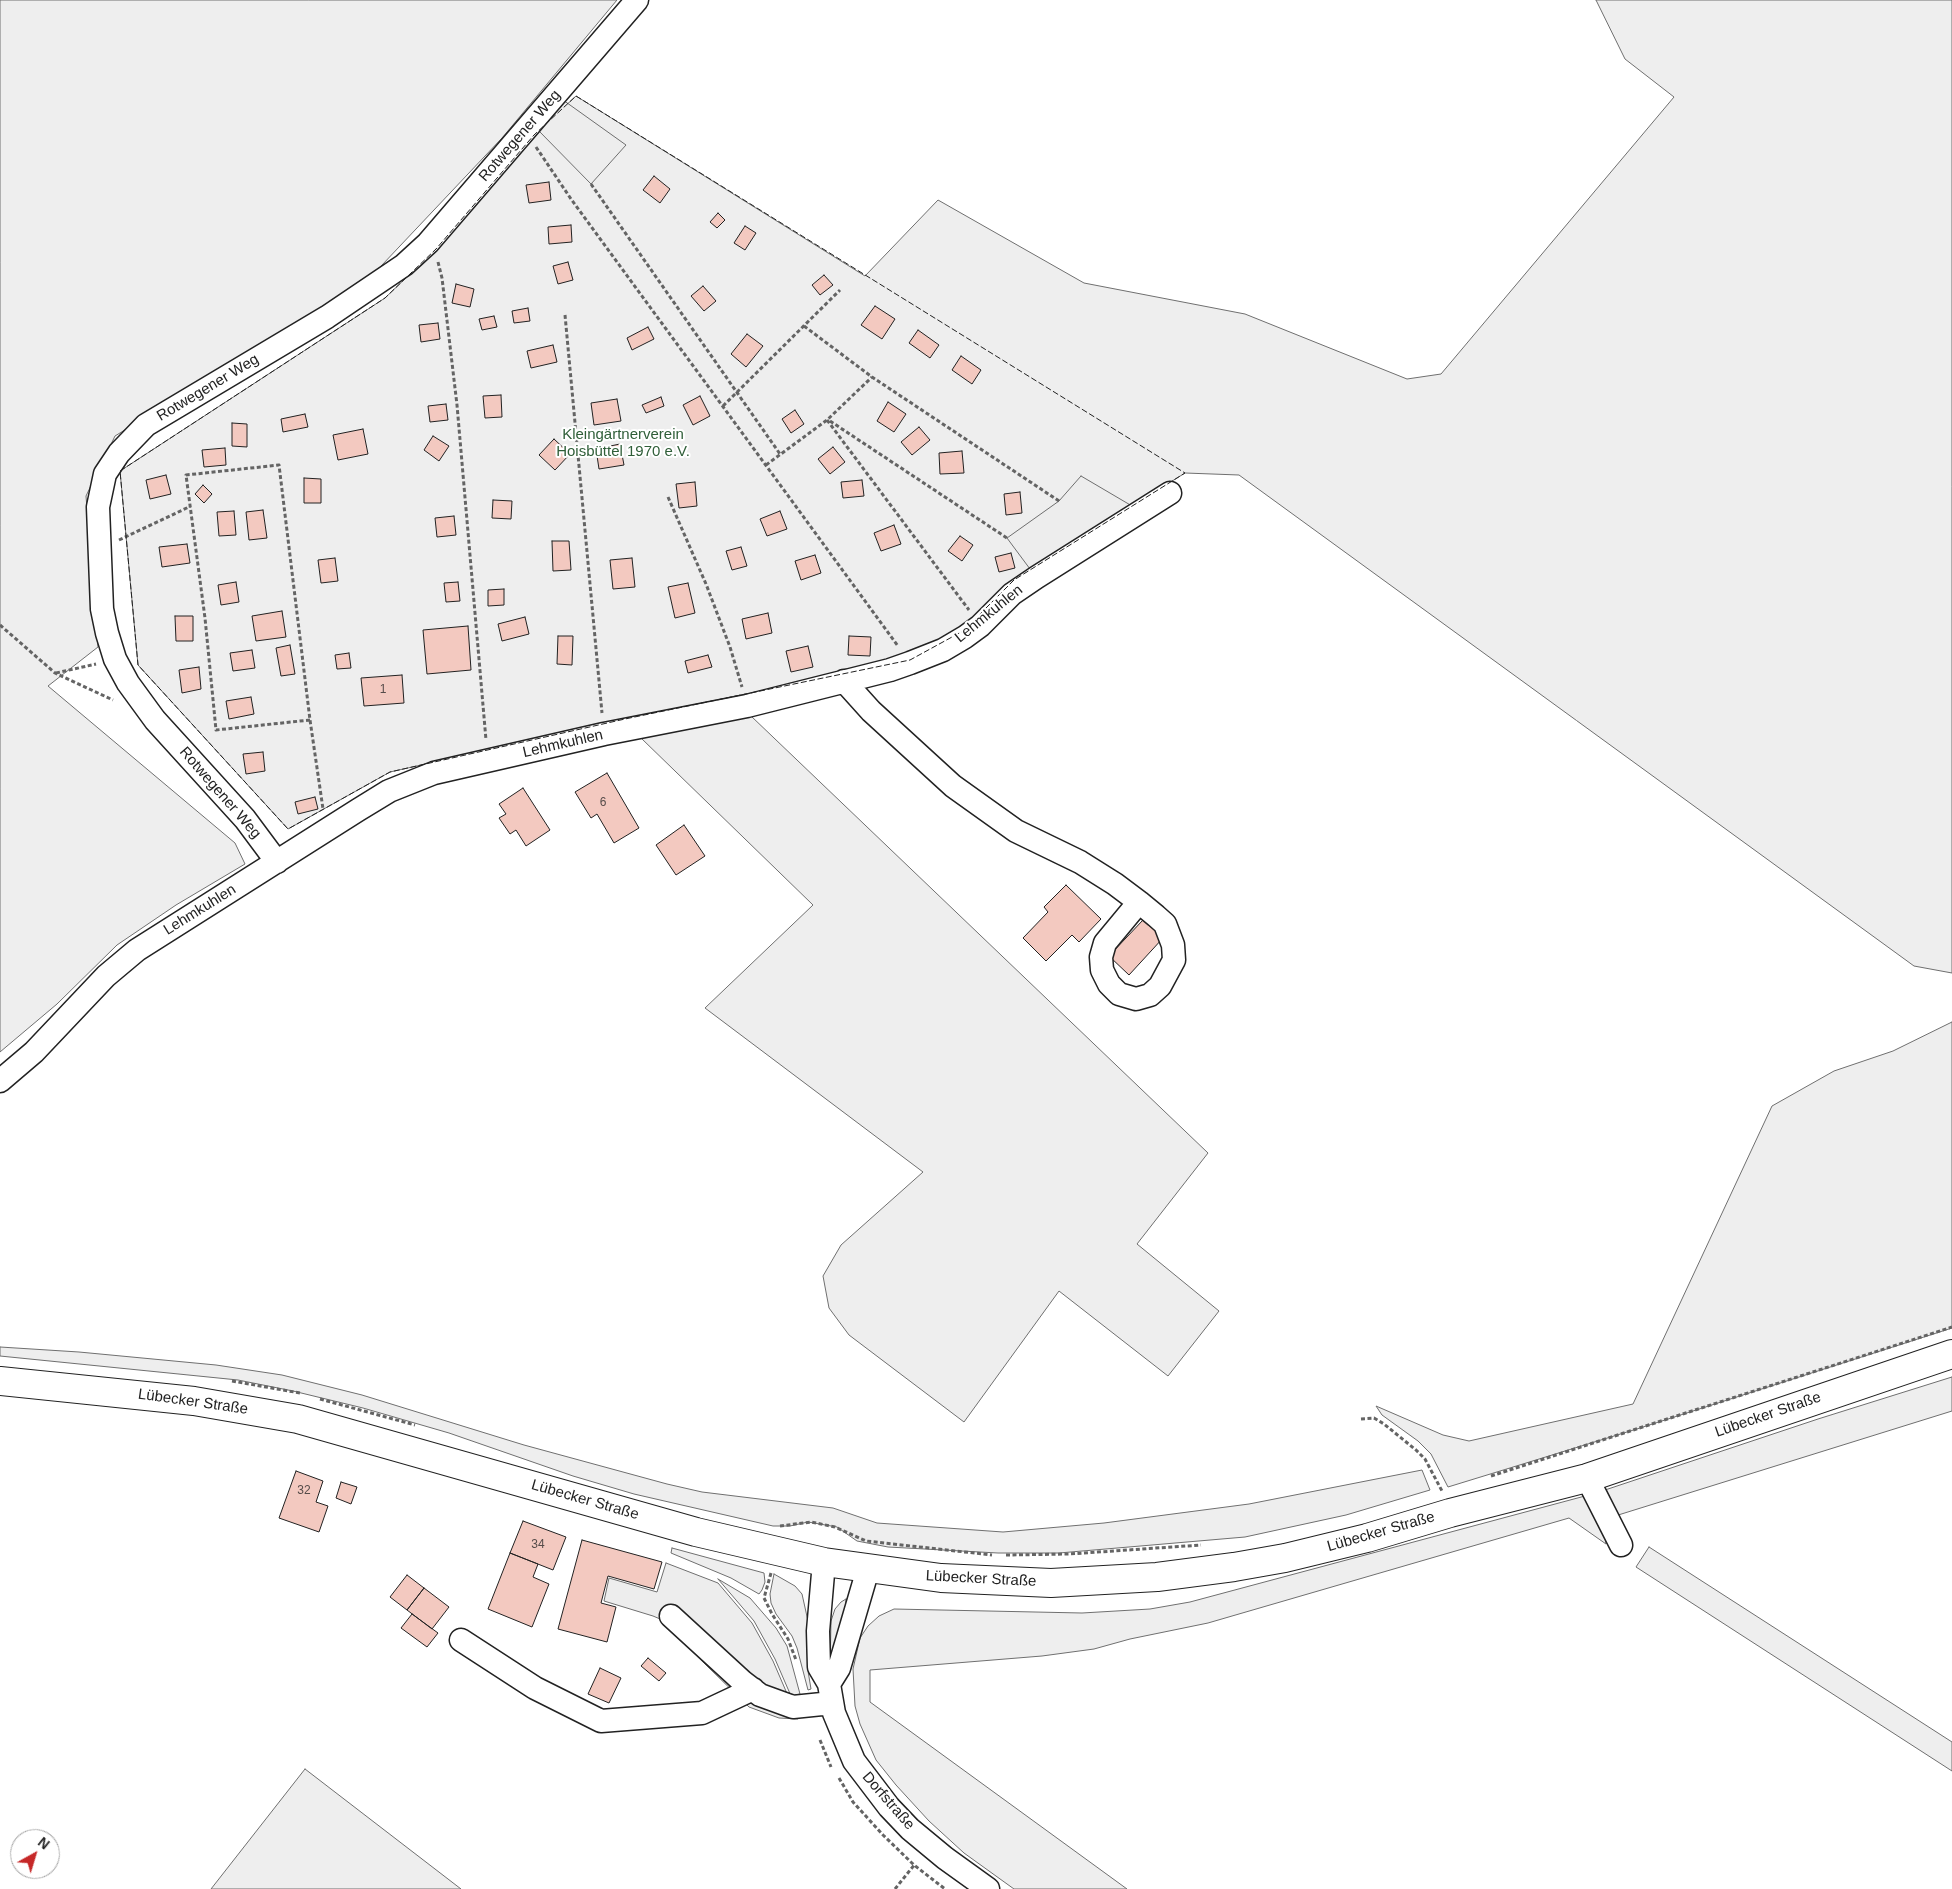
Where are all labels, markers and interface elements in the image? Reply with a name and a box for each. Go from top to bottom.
street label: Rotwegener Weg [475,86,565,186]
street label: Rotwegener Weg [154,351,262,425]
park label: Kleingärtnerverein Hoisbüttel 1970 e.V. [556,426,690,461]
street label: Lehmkuhlen [952,581,1026,647]
house number: 1 [380,683,386,697]
street label: Lehmkuhlen [521,726,605,762]
street label: Rotwegener Weg [175,743,265,843]
house number: 6 [600,796,606,810]
street label: Lehmkuhlen [161,881,239,939]
street label: Lübecker Straße [137,1385,249,1419]
street label: Lübecker Straße [1713,1388,1823,1442]
street label: Lübecker Straße [529,1476,641,1524]
house number: 32 [297,1484,311,1498]
street label: Lübecker Straße [1325,1508,1437,1556]
house number: 34 [531,1538,545,1552]
street label: Lübecker Straße [925,1567,1037,1591]
street label: Dorfstraße [858,1768,918,1834]
north arrow [10,1829,60,1879]
text: N [35,1834,53,1853]

